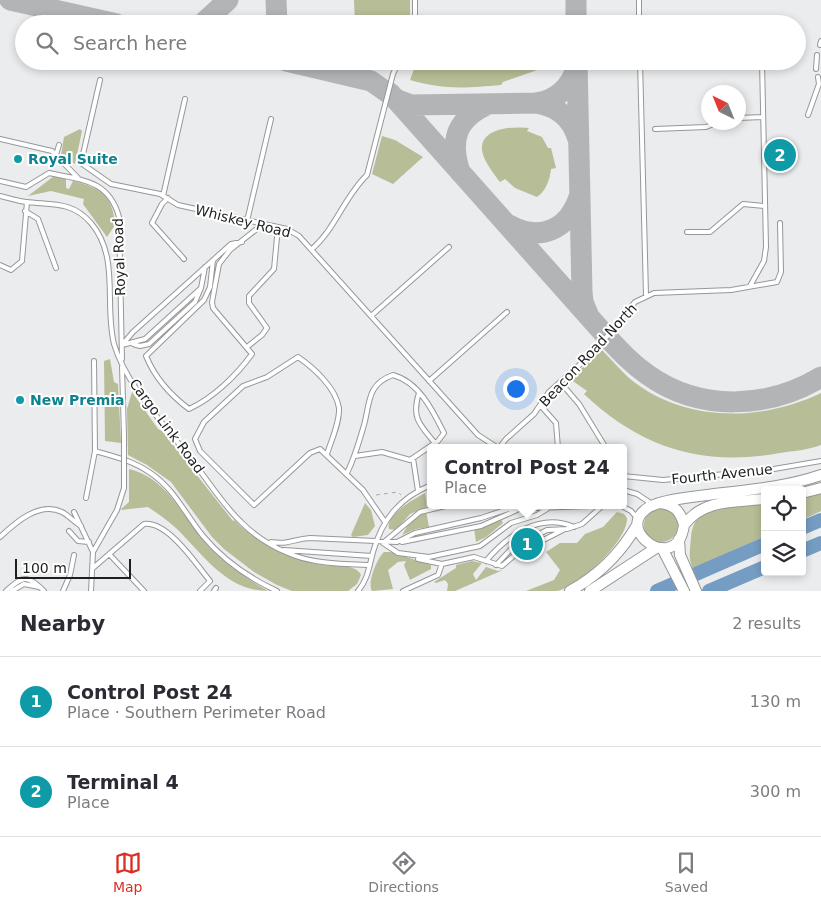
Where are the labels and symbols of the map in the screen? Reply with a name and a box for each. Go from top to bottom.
north arrow [701,85,746,130]
pin: 2 [764,136,796,174]
place label: Royal Suite [28,151,118,167]
marker: Royal Suite [12,153,24,165]
street label: Whiskey Road [194,201,292,241]
street label: Royal Road [110,218,128,296]
street label: Beacon Road North [536,300,640,410]
street label: Cargo Link Road [126,376,208,476]
your location [503,376,529,402]
place label: New Premia [30,392,125,408]
marker: New Premia [14,394,26,406]
street label: Fourth Avenue [671,461,773,487]
pin: 1 [511,525,543,563]
scale bar [15,556,131,579]

